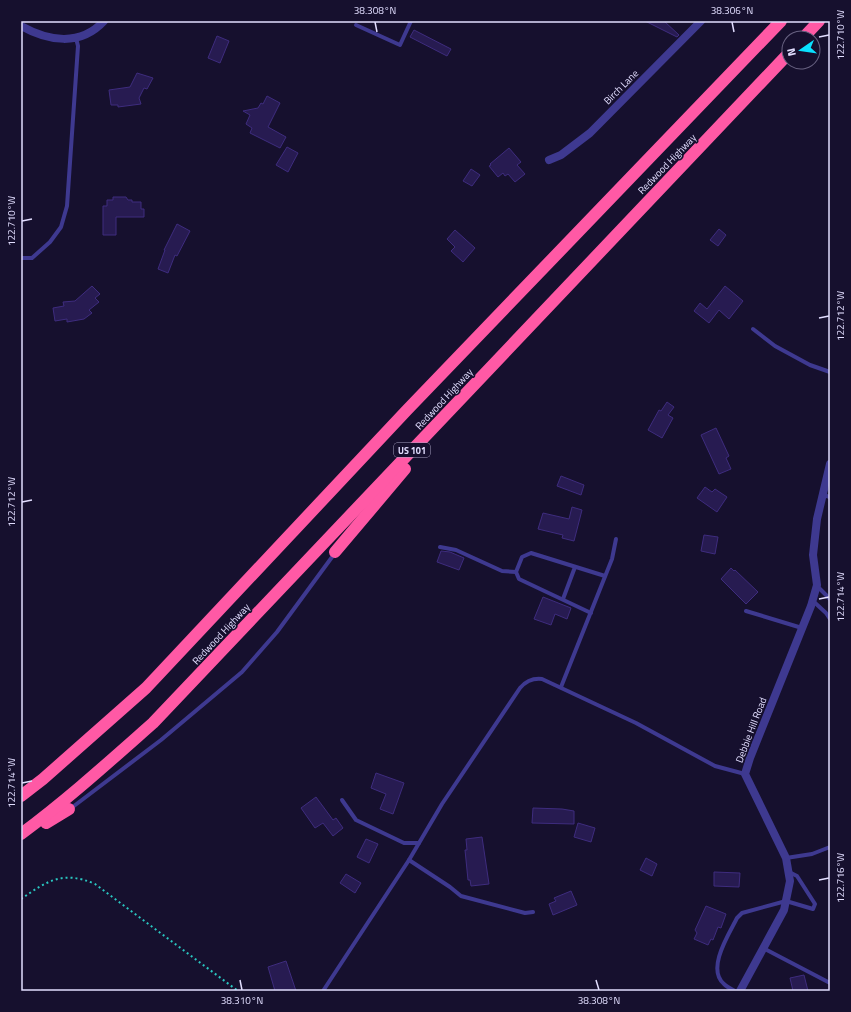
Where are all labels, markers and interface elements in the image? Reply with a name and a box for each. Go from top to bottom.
text: 38.308°N [354,3,396,18]
text: 38.306°N [711,3,753,18]
text: 122.710°W [833,10,848,60]
north arrow [781,30,821,70]
text: N [783,47,800,58]
street label: Birch Lane [600,66,642,108]
street label: Redwood Highway [634,130,700,198]
text: 122.710°W [4,196,19,246]
text: 122.712°W [833,291,848,341]
street label: Redwood Highway [412,365,476,433]
road number: US 101 [394,443,430,457]
text: 122.712°W [4,477,19,527]
text: 122.714°W [833,572,848,622]
street label: Redwood Highway [189,600,253,668]
street label: Debbie Hill Road [732,695,770,765]
text: 122.714°W [4,758,19,808]
text: 122.716°W [833,853,848,903]
text: 38.310°N [221,993,263,1008]
text: 38.308°N [578,993,620,1008]

